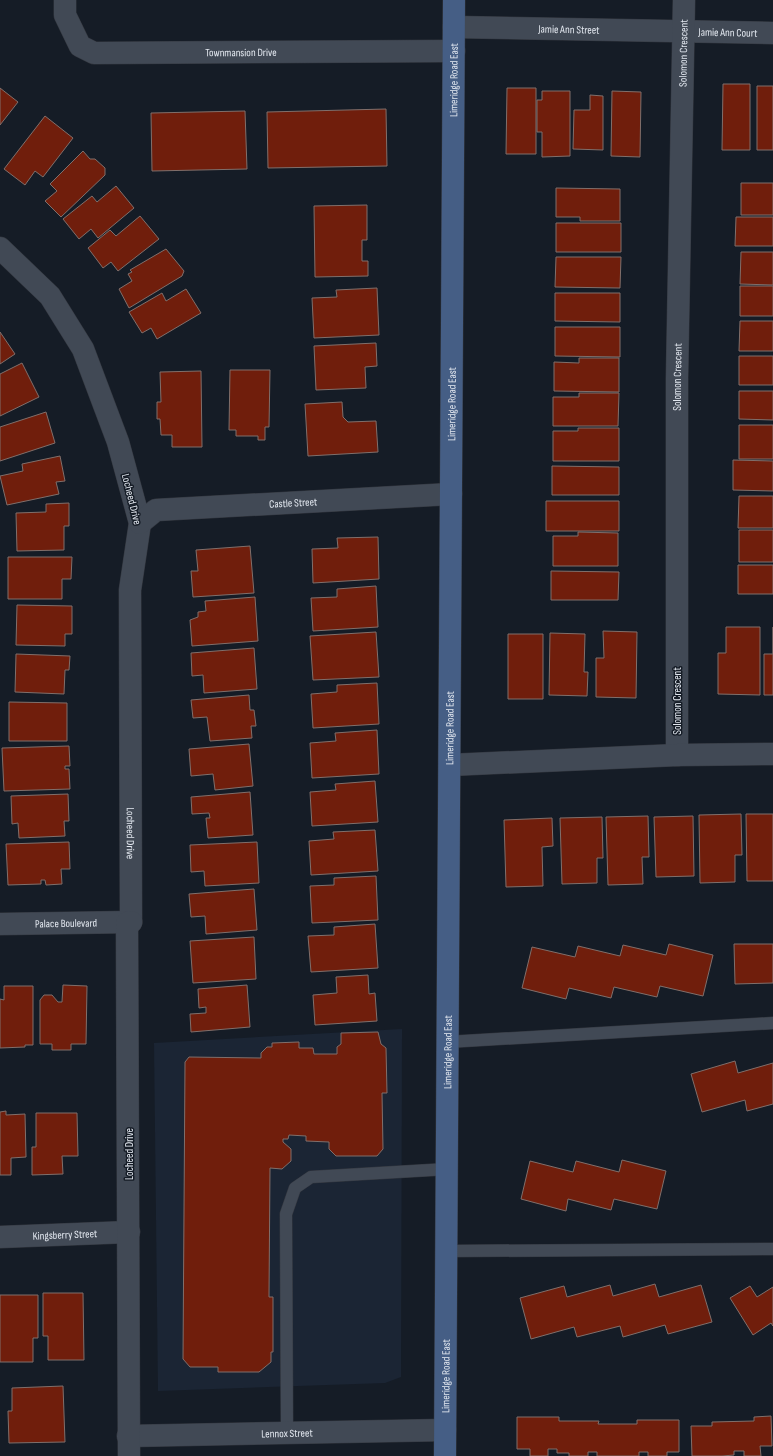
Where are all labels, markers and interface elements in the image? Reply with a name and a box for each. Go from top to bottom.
street label: Solomon Crescent [676,18,691,87]
street label: Jamie Ann Street [537,23,600,37]
street label: Jamie Ann Court [697,26,758,40]
street label: Limeridge Road East [447,42,461,117]
street label: Townmansion Drive [205,46,277,59]
street label: Solomon Crescent [671,342,685,411]
street label: Limeridge Road East [445,366,459,441]
street label: Locheed Drive [119,472,144,526]
street label: Castle Street [269,495,318,511]
street label: Solomon Crescent [671,667,684,735]
street label: Limeridge Road East [443,690,457,765]
street label: Locheed Drive [124,807,137,859]
street label: Palace Boulevard [35,917,98,930]
street label: Limeridge Road East [441,1014,455,1089]
street label: Locheed Drive [123,1128,136,1180]
street label: Kingsberry Street [32,1227,98,1243]
street label: Limeridge Road East [439,1338,453,1413]
street label: Lennox Street [261,1426,313,1440]

